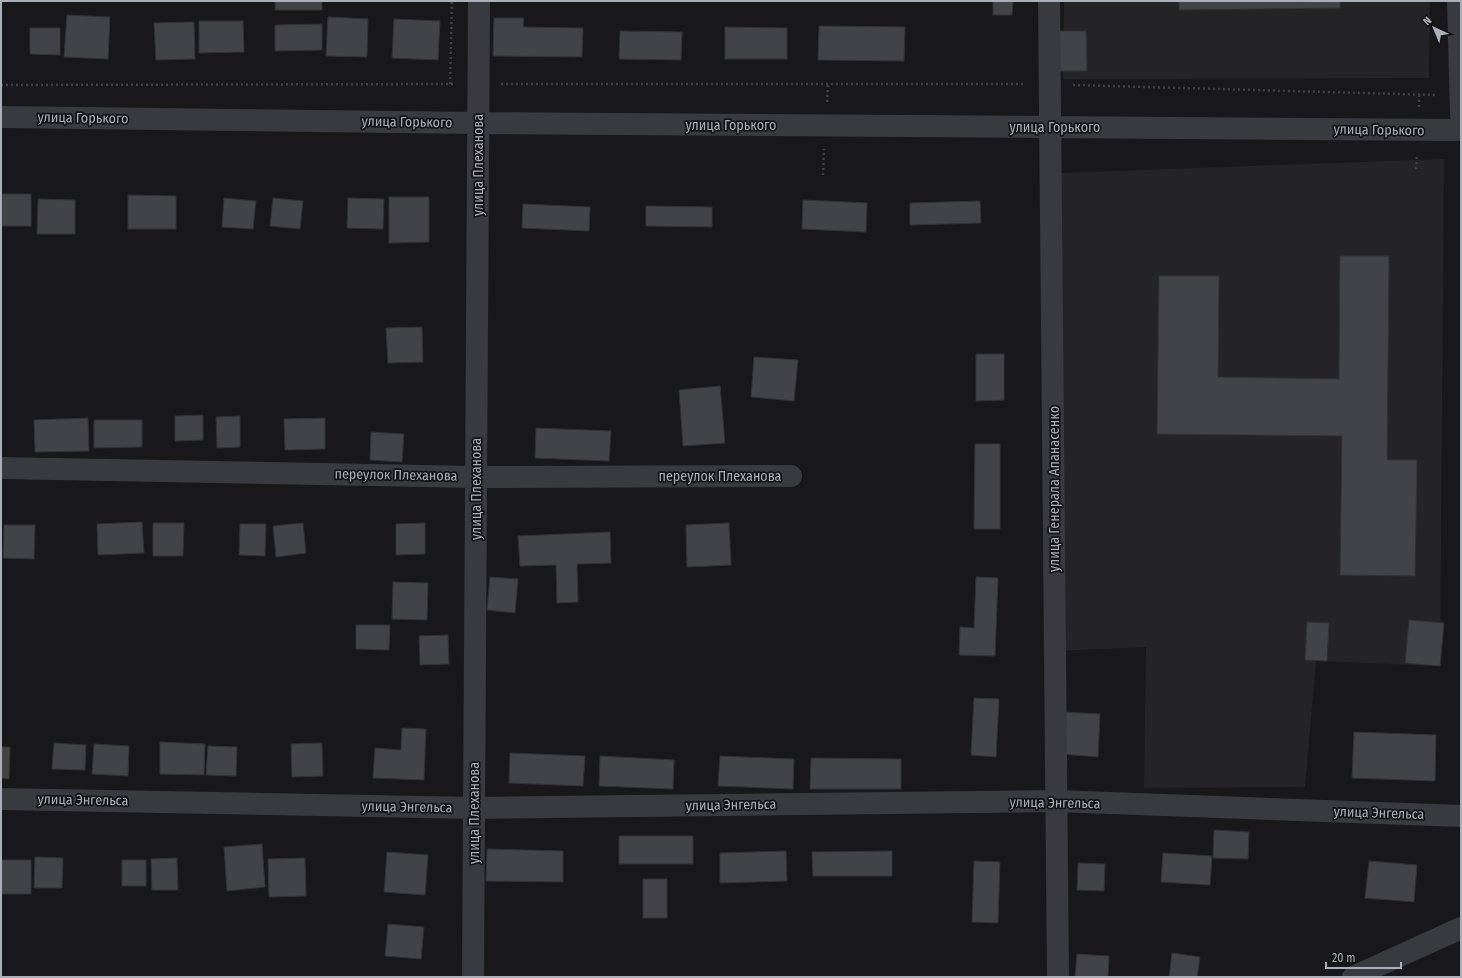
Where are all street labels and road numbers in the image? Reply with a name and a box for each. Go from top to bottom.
street label: улица Горького [37,109,129,127]
street label: улица Горького [361,113,453,131]
street label: улица Плеханова [470,114,487,216]
street label: улица Горького [686,117,776,134]
street label: улица Горького [1010,119,1100,136]
street label: улица Горького [1333,121,1425,139]
street label: улица Генерала Апанасенко [1046,406,1063,572]
street label: улица Плеханова [468,438,485,540]
street label: переулок Плеханова [334,465,458,485]
street label: переулок Плеханова [659,468,782,485]
street label: улица Плеханова [466,762,483,864]
street label: улица Энгельса [37,791,129,809]
street label: улица Энгельса [1009,794,1101,812]
street label: улица Энгельса [685,796,777,814]
street label: улица Энгельса [361,798,453,816]
street label: улица Энгельса [1333,803,1425,823]

